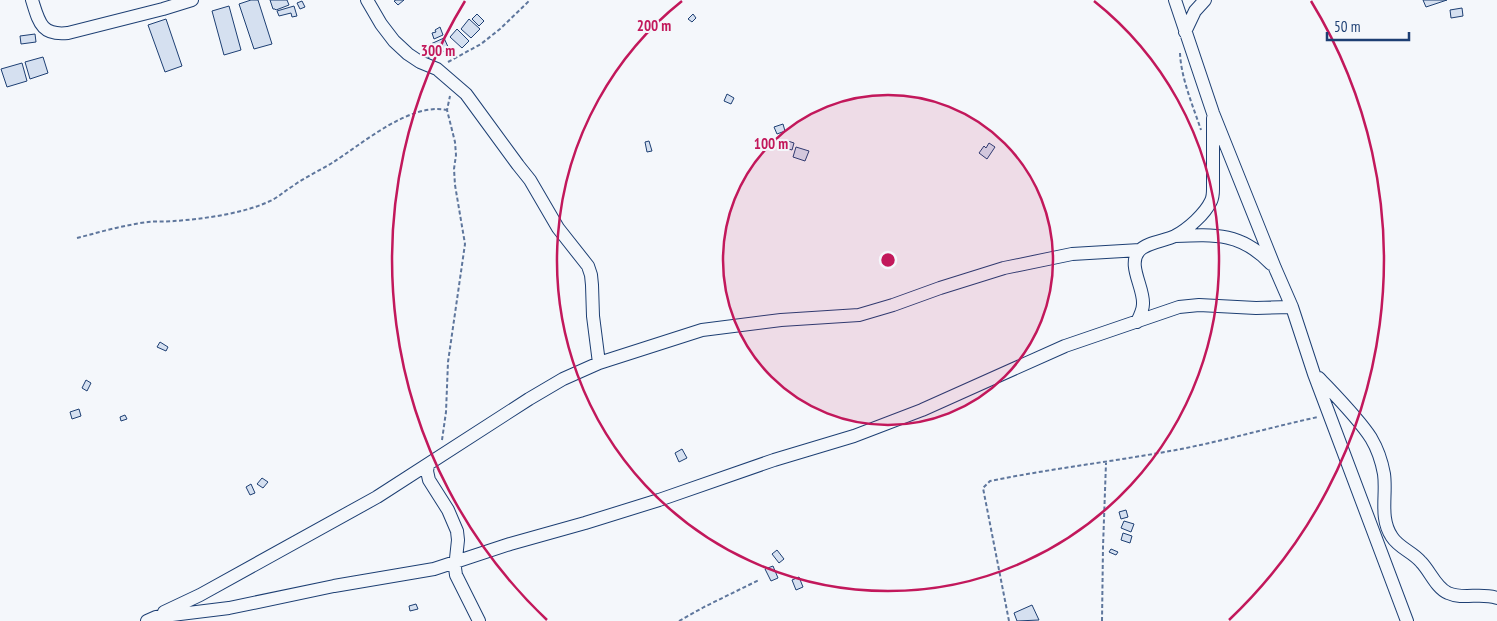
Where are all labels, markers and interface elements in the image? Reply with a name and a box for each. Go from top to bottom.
scale bar [1327,10,1410,42]
text: 200 m [637,16,671,35]
text: 50 m [1334,17,1360,36]
text: 300 m [421,41,455,60]
text: 100 m [754,134,788,153]
centre of rings [879,251,897,269]

